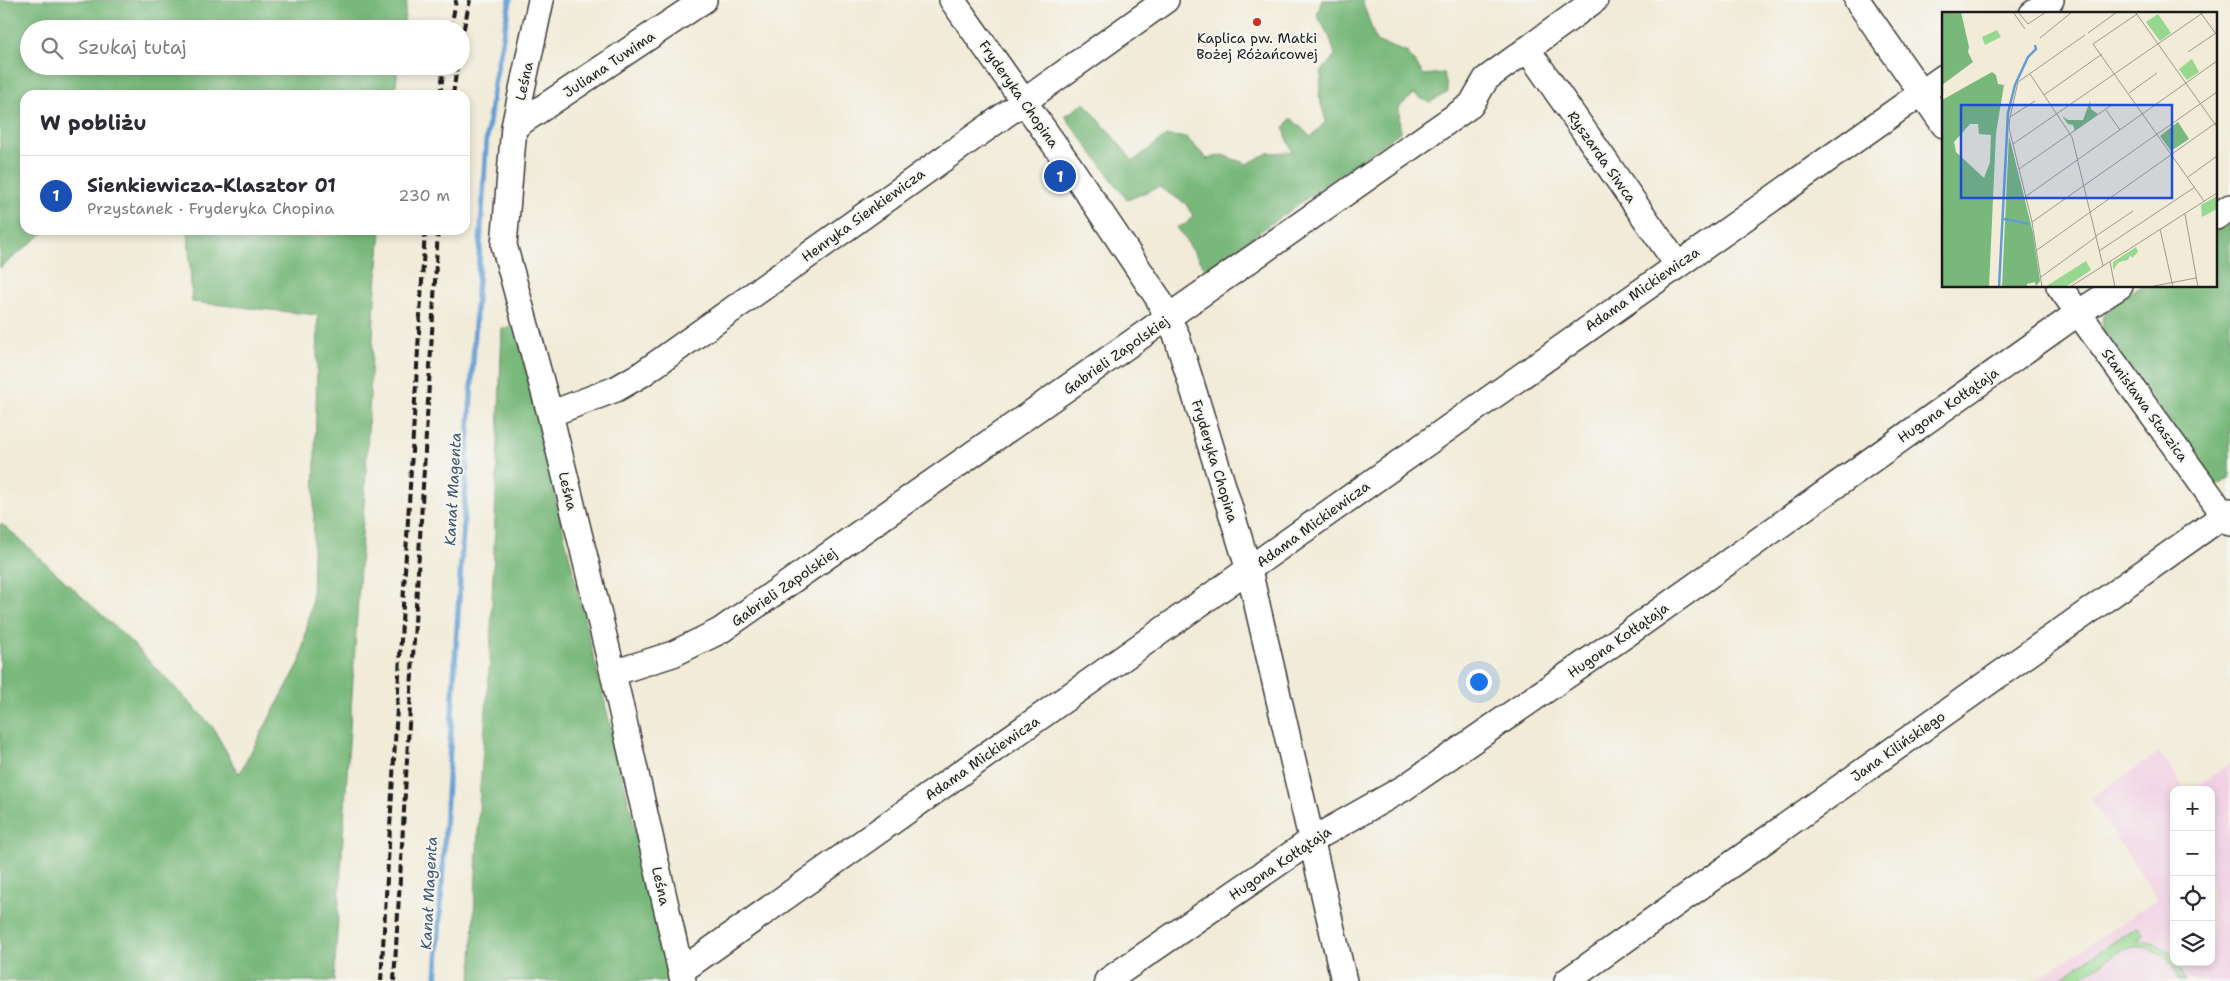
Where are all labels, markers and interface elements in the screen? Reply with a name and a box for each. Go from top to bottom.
inset map [1942,12,2218,288]
marker: Kaplica pw. Matki Bożej Różańcowej [1251,16,1263,28]
search box [20,20,470,75]
street label: Juliana Tuwima [560,27,659,101]
place label: Kaplica pw. Matki Bożej Różańcowej [1196,29,1318,63]
icon: search [38,34,66,62]
text: Szukaj tutaj [78,35,187,60]
street label: Fryderyka Chopina [975,37,1063,152]
street label: Leśna [511,60,537,102]
street label: Ryszarda Siwca [1564,108,1641,207]
text: W pobliżu [40,109,147,137]
pin: 1 [1044,157,1076,195]
street label: Henryka Sienkiewicza [798,164,928,266]
text: Sienkiewicza-Klasztor 01 [87,173,336,198]
text: 1 [52,185,60,206]
text: 230 m [398,185,450,206]
text: Przystanek · Fryderyka Chopina [87,198,334,219]
street label: Adama Mickiewicza [1581,242,1703,335]
street label: Gabrieli Zapolskiej [1060,312,1172,398]
street label: Stanisława Staszica [2098,345,2192,465]
street label: Hugona Kołłątaja [1894,363,2002,447]
street label: Fryderyka Chopina [1188,398,1242,525]
water label: Kanał Magenta [440,432,466,546]
street label: Leśna [555,470,582,512]
street label: Adama Mickiewicza [1253,477,1373,571]
street label: Gabrieli Zapolskiej [728,544,840,630]
street label: Hugona Kołłątaja [1564,598,1672,682]
your location [1466,669,1492,695]
street label: Jana Kilińskiego [1847,707,1949,785]
street label: Adama Mickiewicza [921,711,1043,804]
map controls [2170,786,2215,966]
button: + [2170,786,2215,831]
street label: Hugona Kołłątaja [1225,822,1335,904]
button: − [2170,831,2215,876]
water label: Kanał Magenta [416,836,442,950]
street label: Leśna [648,865,674,907]
button: locate [2170,876,2215,921]
button: layers [2170,921,2215,966]

